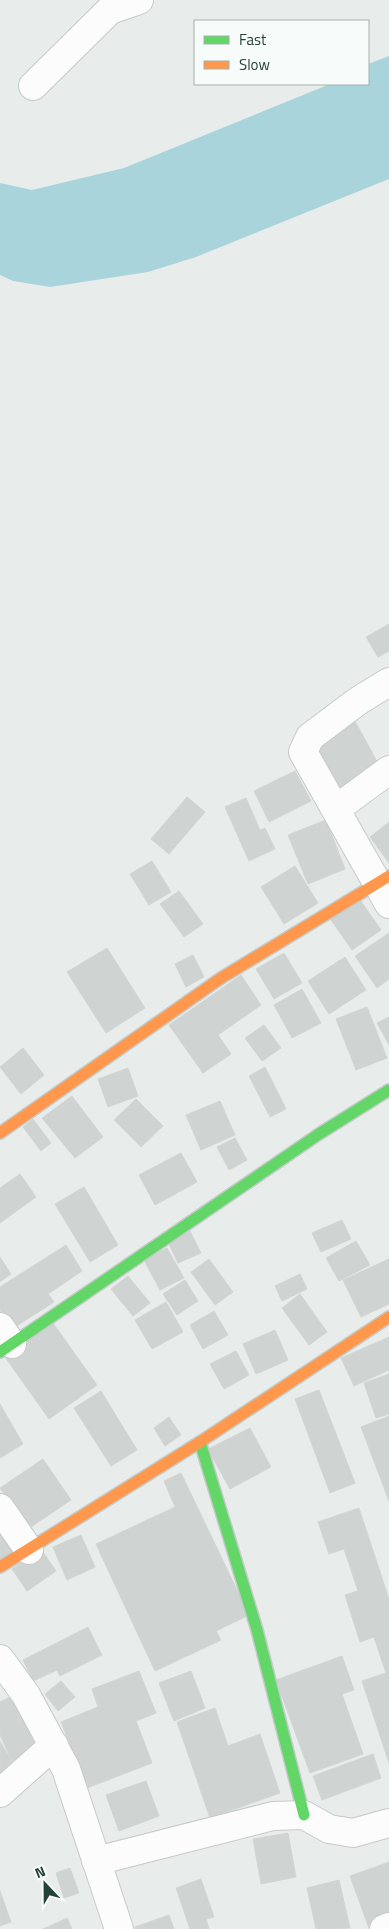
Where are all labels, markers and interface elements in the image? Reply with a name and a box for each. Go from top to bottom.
legend [194,20,369,85]
text: Fast [239,28,267,51]
text: Slow [239,53,270,76]
north arrow [20,1859,70,1909]
text: N [32,1860,48,1883]

